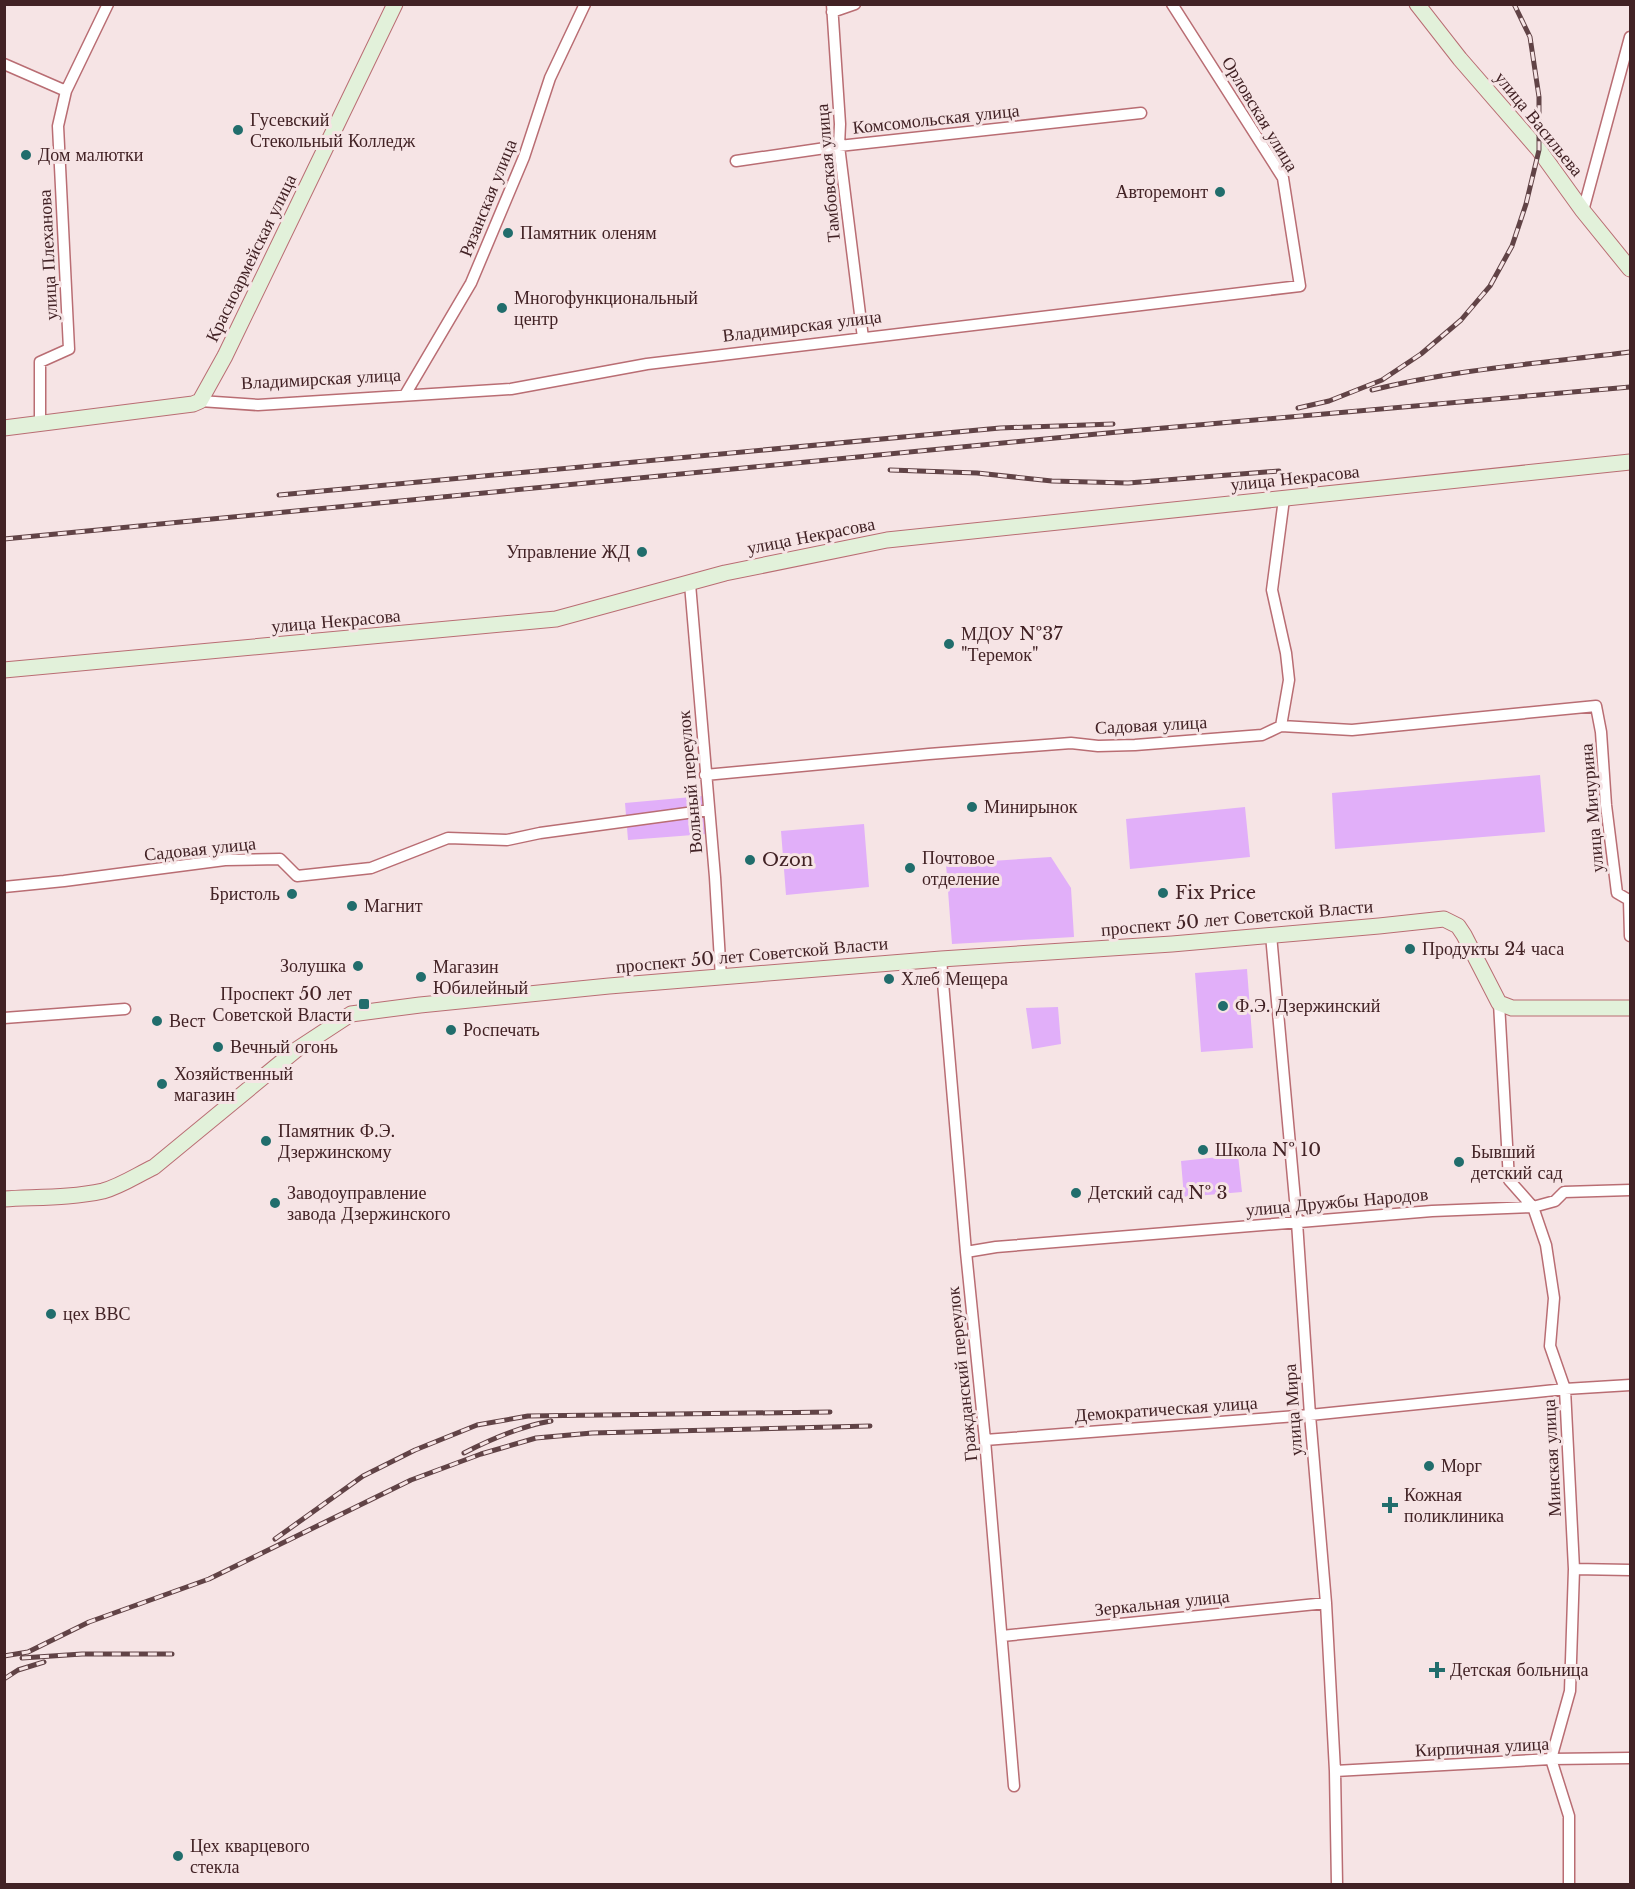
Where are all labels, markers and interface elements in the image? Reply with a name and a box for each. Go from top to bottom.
street label: Орловская улица [1217,52,1303,176]
street label: улица Васильева [1490,67,1588,181]
street label: Комсомольская улица [852,99,1020,139]
street label: Тамбовская улица [811,103,845,243]
place label: Гусевский Стекольный Колледж [250,109,416,152]
marker: Гусевский Стекольный Колледж [231,123,245,137]
street label: Рязанская улица [454,136,522,260]
place label: Дом малютки [38,144,144,166]
marker: Дом малютки [19,148,33,162]
street label: Красноармейская улица [201,171,301,345]
place label: Авторемонт [1115,181,1208,203]
marker: Авторемонт [1213,185,1227,199]
street label: улица Плеханова [34,189,62,321]
place label: Памятник оленям [520,222,657,244]
marker: Памятник оленям [501,226,515,240]
place label: Многофункциональный центр [514,287,698,330]
marker: Многофункциональный центр [495,301,509,315]
street label: Владимирская улица [721,305,883,347]
street label: Владимирская улица [240,364,402,394]
street label: улица Некрасова [1229,460,1361,496]
street label: улица Некрасова [745,513,877,559]
place label: Управление ЖД [506,541,630,563]
marker: Управление ЖД [635,545,649,559]
street label: улица Некрасова [270,604,402,638]
place label: МДОУ №37 "Теремок" [961,623,1063,666]
marker: МДОУ №37 "Теремок" [942,637,956,651]
street label: Вольный переулок [673,709,707,854]
street label: Садовая улица [1094,711,1208,739]
street label: улица Мичурина [1575,743,1609,873]
place label: Минирынок [984,796,1078,818]
marker: Минирынок [965,800,979,814]
street label: Садовая улица [143,832,257,866]
place label: Почтовое отделение [922,847,1000,890]
place label: Ozon [762,849,813,871]
marker: Ozon [743,853,757,867]
marker: Почтовое отделение [903,861,917,875]
place label: Fix Price [1175,882,1256,904]
place label: Бристоль [209,883,280,905]
marker: Fix Price [1156,886,1170,900]
marker: Бристоль [285,887,299,901]
place label: Магнит [364,895,423,917]
street label: проспект 50 лет Советской Власти [1100,895,1374,941]
marker: Магнит [345,899,359,913]
street label: проспект 50 лет Советской Власти [615,932,889,978]
place label: Продукты 24 часа [1422,938,1564,960]
marker: Продукты 24 часа [1403,942,1417,956]
place label: Золушка [280,955,346,977]
place label: Магазин Юбилейный [433,956,529,999]
marker: Золушка [351,959,365,973]
place label: Хлеб Мещера [901,968,1008,990]
marker: Магазин Юбилейный [414,970,428,984]
marker: Хлеб Мещера [882,972,896,986]
place label: Проспект 50 лет Советской Власти [212,983,352,1026]
place label: Ф.Э. Дзержинский [1235,995,1381,1017]
marker: Проспект 50 лет Советской Власти [357,997,371,1011]
marker: Ф.Э. Дзержинский [1216,999,1230,1013]
place label: Вест [169,1010,205,1032]
marker: Вест [150,1014,164,1028]
place label: Роспечать [463,1019,540,1041]
marker: Роспечать [444,1023,458,1037]
place label: Вечный огонь [230,1036,338,1058]
marker: Вечный огонь [211,1040,225,1054]
place label: Хозяйственный магазин [174,1063,293,1106]
marker: Хозяйственный магазин [155,1077,169,1091]
place label: Памятник Ф.Э. Дзержинскому [278,1120,395,1163]
marker: Памятник Ф.Э. Дзержинскому [259,1134,273,1148]
place label: Школа № 10 [1215,1139,1321,1161]
place label: Бывший детский сад [1471,1141,1563,1184]
marker: Школа № 10 [1196,1143,1210,1157]
marker: Бывший детский сад [1452,1155,1466,1169]
place label: Заводоуправление завода Дзержинского [287,1182,451,1225]
place label: Детский сад № 3 [1088,1182,1228,1204]
street label: улица Дружбы Народов [1245,1183,1429,1221]
marker: Детский сад № 3 [1069,1186,1083,1200]
marker: Заводоуправление завода Дзержинского [268,1196,282,1210]
street label: Гражданский переулок [942,1285,982,1463]
place label: цех ВВС [63,1303,131,1325]
marker: цех ВВС [44,1307,58,1321]
street label: улица Мира [1279,1363,1307,1457]
street label: Демократическая улица [1074,1392,1258,1426]
street label: Минская улица [1538,1399,1566,1517]
place label: Морг [1441,1455,1482,1477]
marker: Морг [1422,1459,1436,1473]
place label: Кожная поликлиника [1404,1484,1504,1527]
marker: Кожная поликлиника [1381,1496,1399,1514]
street label: Зеркальная улица [1094,1585,1230,1621]
place label: Детская больница [1450,1659,1588,1681]
marker: Детская больница [1428,1661,1446,1679]
street label: Кирпичная улица [1414,1732,1550,1762]
place label: Цех кварцевого стекла [190,1835,310,1878]
marker: Цех кварцевого стекла [171,1849,185,1863]

